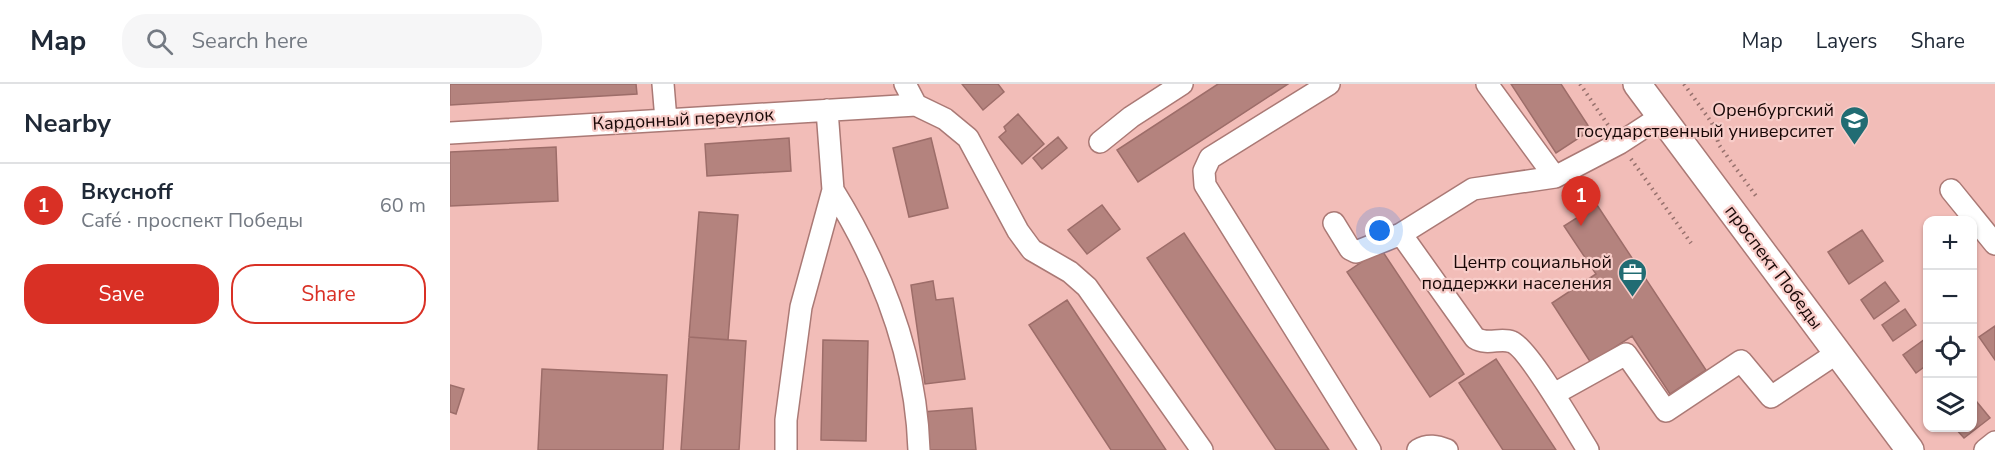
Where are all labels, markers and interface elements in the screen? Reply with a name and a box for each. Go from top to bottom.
search box [122,14,542,68]
text: Map [30,22,86,60]
icon: search [143,25,176,58]
text: Search here [191,26,308,56]
text: Map [1741,27,1783,55]
text: Layers [1816,27,1877,55]
text: Share [1910,27,1965,55]
place label: Оренбургский государственный университет [1576,98,1834,143]
street label: Кардонный переулок [592,102,775,136]
school or university icon: Оренбургский государственный университет [1839,104,1871,146]
text: Nearby [24,106,111,141]
pin: 1 [1562,176,1600,226]
text: Вкусноff [81,177,173,207]
text: 1 [38,192,50,219]
text: 60 m [380,192,426,219]
street label: проспект Победы [1719,200,1829,334]
text: Café · проспект Победы [81,207,303,234]
your location [1365,216,1394,245]
map controls [1923,216,1977,432]
button: + [1923,216,1977,270]
place label: Центр социальной поддержки населения [1421,250,1612,295]
office icon: Центр социальной поддержки населения [1617,256,1649,298]
button: Save [24,264,219,324]
button: Share [231,264,426,324]
button: − [1923,270,1977,324]
button: locate [1923,324,1977,378]
button: layers [1923,378,1977,432]

